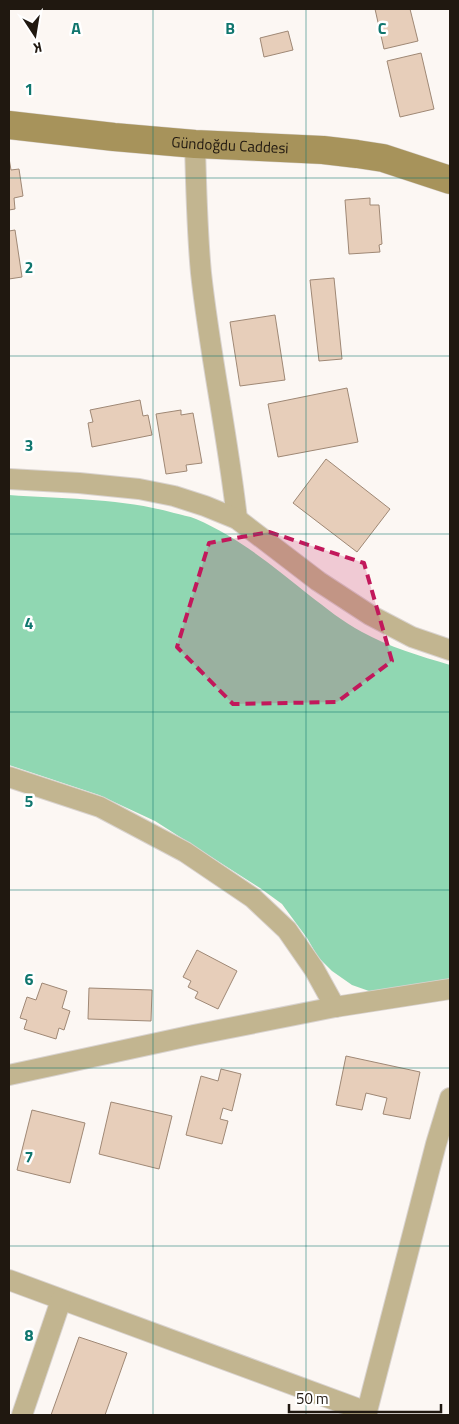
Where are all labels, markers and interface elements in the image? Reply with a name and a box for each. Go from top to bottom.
north arrow [10,10,60,60]
text: A [71,16,81,40]
text: B [225,16,235,40]
text: C [378,16,387,40]
text: K [31,37,44,59]
text: 1 [25,77,33,101]
street label: Gündoğdu Caddesi [170,130,289,159]
text: 2 [25,255,33,279]
text: 3 [25,433,33,457]
text: 4 [25,611,34,635]
text: 5 [25,789,34,813]
text: 6 [25,967,34,991]
text: 7 [25,1145,33,1169]
text: 8 [25,1323,34,1347]
scale bar [289,1382,442,1414]
text: 50 m [296,1387,329,1410]

